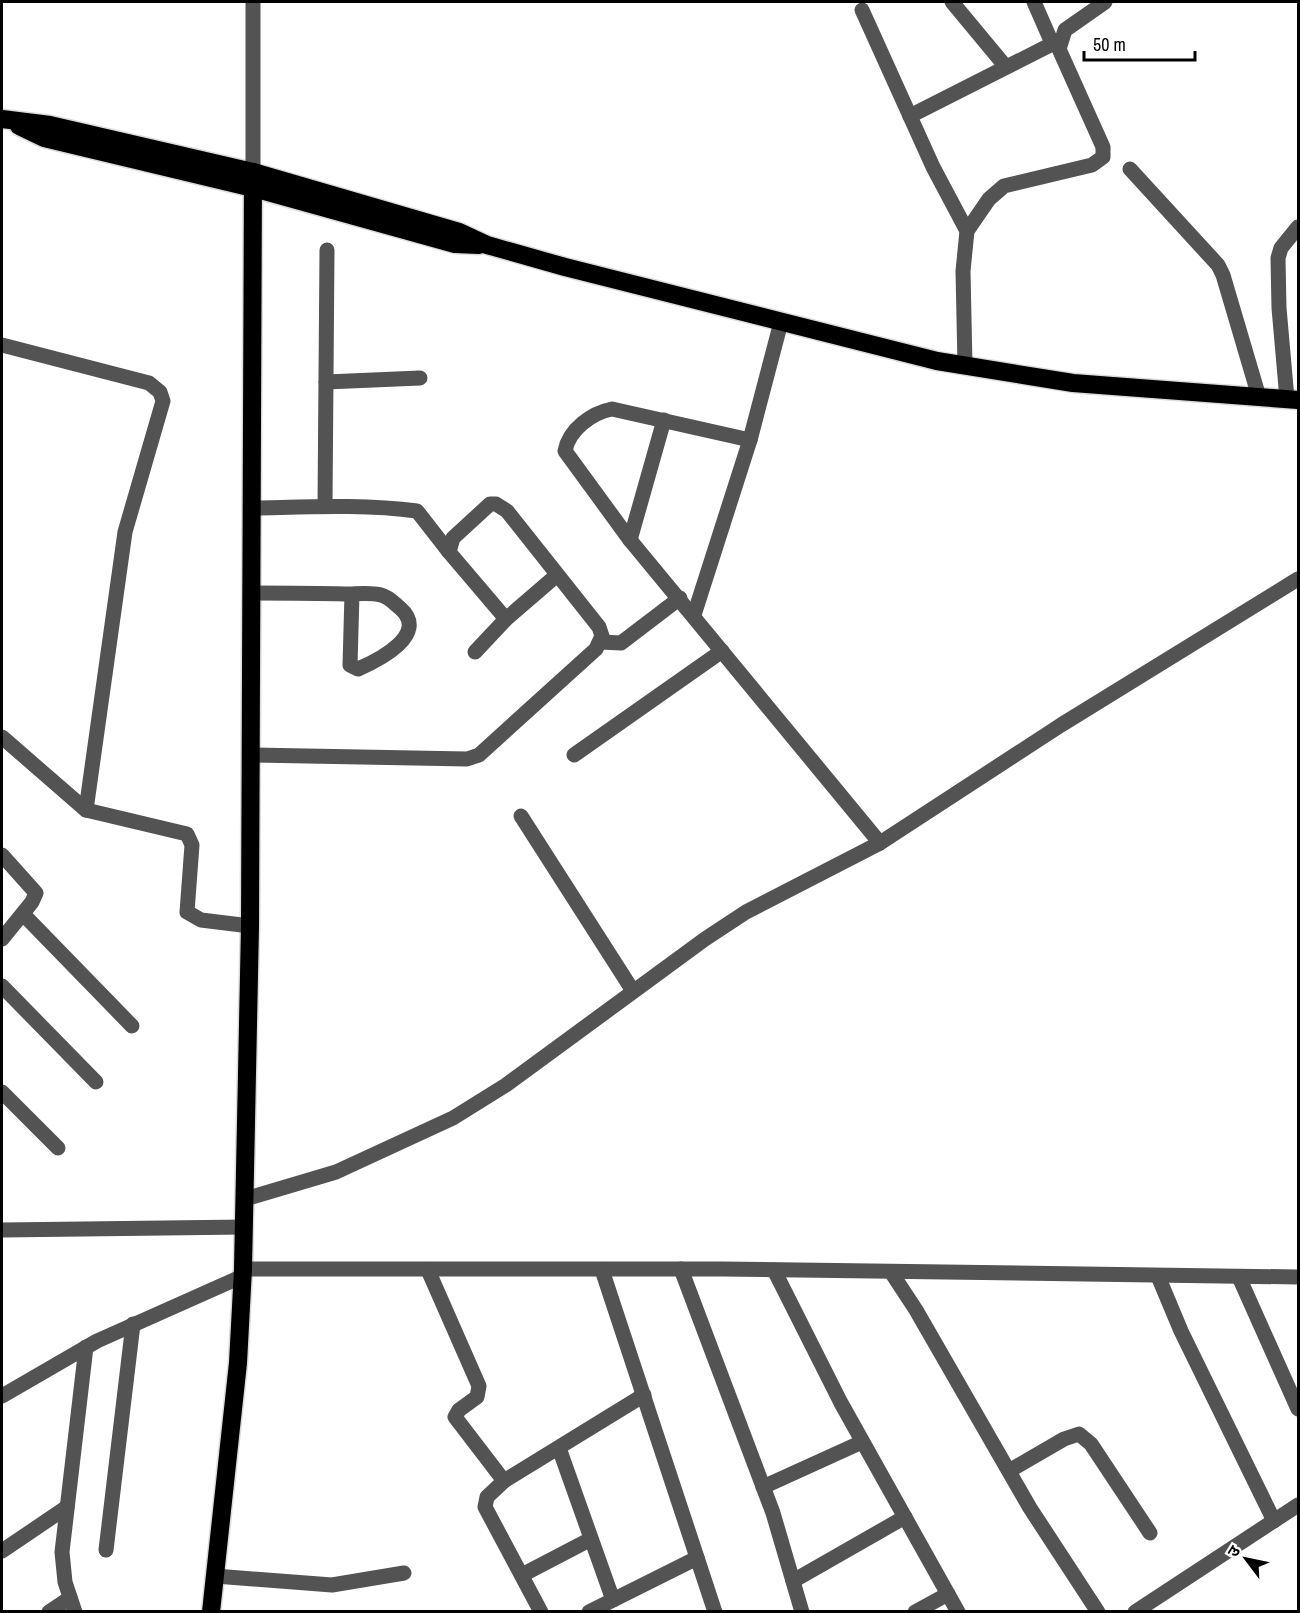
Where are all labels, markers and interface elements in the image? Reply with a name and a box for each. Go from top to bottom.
scale bar [1084,24,1195,62]
text: 50 m [1093,32,1126,57]
north arrow [1216,1529,1276,1589]
text: उ [1221,1541,1245,1561]

